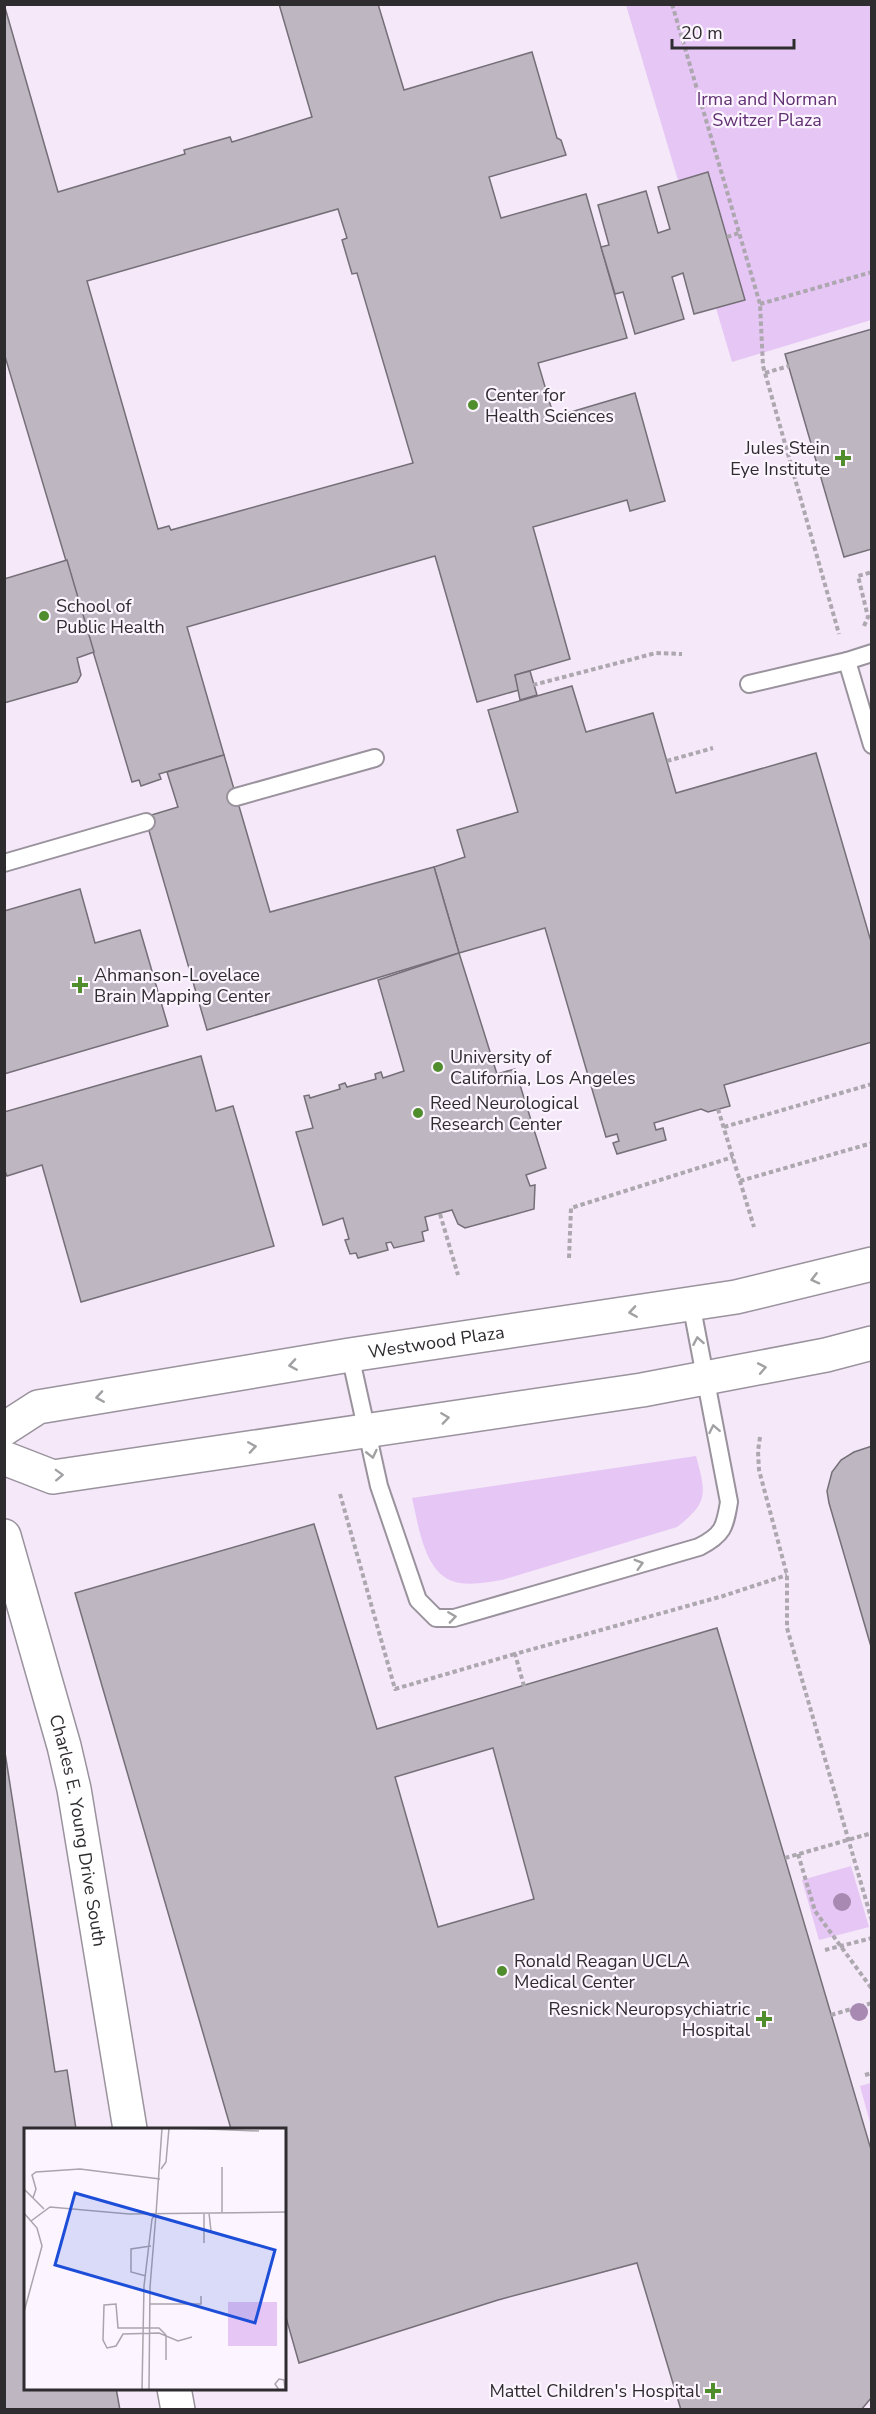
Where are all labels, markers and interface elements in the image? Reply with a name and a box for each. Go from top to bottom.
scale bar [672,12,794,50]
text: 20 m [681,21,723,45]
park label: Irma and Norman Switzer Plaza [697,87,837,132]
place label: Center for Health Sciences [485,383,614,428]
marker: Center for Health Sciences [466,398,480,412]
place label: Jules Stein Eye Institute [730,436,830,481]
marker: Jules Stein Eye Institute [834,449,852,467]
place label: School of Public Health [56,594,165,639]
marker: School of Public Health [37,609,51,623]
place label: Ahmanson-Lovelace Brain Mapping Center [94,963,271,1008]
marker: Ahmanson-Lovelace Brain Mapping Center [71,976,89,994]
place label: University of California, Los Angeles [450,1045,636,1090]
marker: University of California, Los Angeles [431,1060,445,1074]
place label: Reed Neurological Research Center [430,1091,579,1136]
marker: Reed Neurological Research Center [411,1106,425,1120]
one-way arrow [810,1272,820,1285]
one-way arrow [629,1306,638,1318]
street label: Westwood Plaza [366,1320,506,1364]
one-way arrow [692,1337,705,1347]
one-way arrow [288,1358,298,1371]
one-way arrow [757,1362,767,1375]
one-way arrow [96,1390,105,1402]
one-way arrow [440,1413,449,1425]
one-way arrow [708,1424,721,1434]
one-way arrow [247,1442,256,1454]
one-way arrow [364,1448,377,1458]
one-way arrow [55,1469,64,1482]
one-way arrow [633,1559,644,1571]
one-way arrow [447,1611,456,1623]
street label: Charles E. Young Drive South [44,1712,112,1948]
place label: Ronald Reagan UCLA Medical Center [514,1949,690,1994]
marker: Ronald Reagan UCLA Medical Center [495,1964,509,1978]
place label: Resnick Neuropsychiatric Hospital [549,1997,751,2042]
marker: Resnick Neuropsychiatric Hospital [755,2010,773,2028]
inset map [24,2128,286,2390]
place label: Mattel Children's Hospital [489,2379,701,2403]
marker: Mattel Children's Hospital [704,2382,722,2400]

